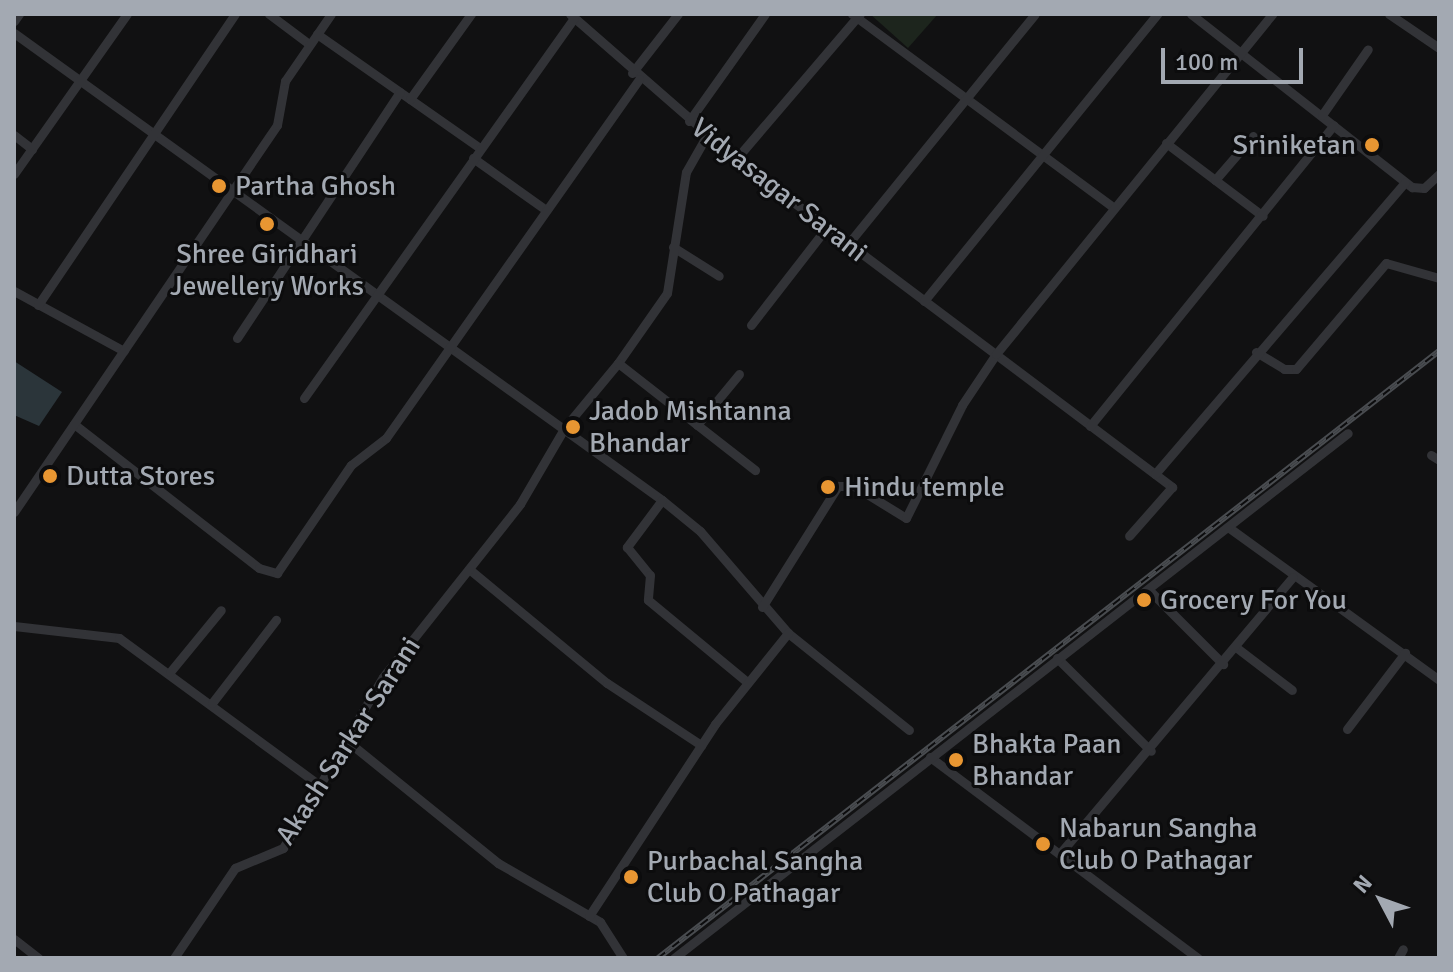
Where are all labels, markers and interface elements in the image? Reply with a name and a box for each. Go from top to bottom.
scale bar [1165,32,1307,82]
text: 100 m [1175,47,1238,77]
street label: Vidyasagar Sarani [684,111,874,269]
place label: Sriniketan [1232,128,1356,162]
marker: Sriniketan [1363,136,1381,154]
place label: Partha Ghosh [235,169,396,203]
marker: Partha Ghosh [210,177,228,195]
marker: Shree Giridhari Jewellery Works [258,215,276,233]
place label: Shree Giridhari Jewellery Works [170,237,364,303]
place label: Jadob Mishtanna Bhandar [589,394,792,460]
marker: Jadob Mishtanna Bhandar [564,418,582,436]
place label: Dutta Stores [66,459,215,493]
marker: Dutta Stores [41,467,59,485]
place label: Hindu temple [844,470,1005,504]
marker: Hindu temple [819,478,837,496]
place label: Grocery For You [1160,583,1347,617]
marker: Grocery For You [1135,591,1153,609]
street label: Akash Sarkar Sarani [268,631,428,851]
place label: Bhakta Paan Bhandar [972,727,1122,793]
marker: Bhakta Paan Bhandar [947,751,965,769]
place label: Nabarun Sangha Club O Pathagar [1059,811,1257,877]
marker: Nabarun Sangha Club O Pathagar [1034,835,1052,853]
place label: Purbachal Sangha Club O Pathagar [647,844,863,910]
north arrow [1341,860,1421,940]
marker: Purbachal Sangha Club O Pathagar [622,868,640,886]
text: N [1347,869,1378,899]

